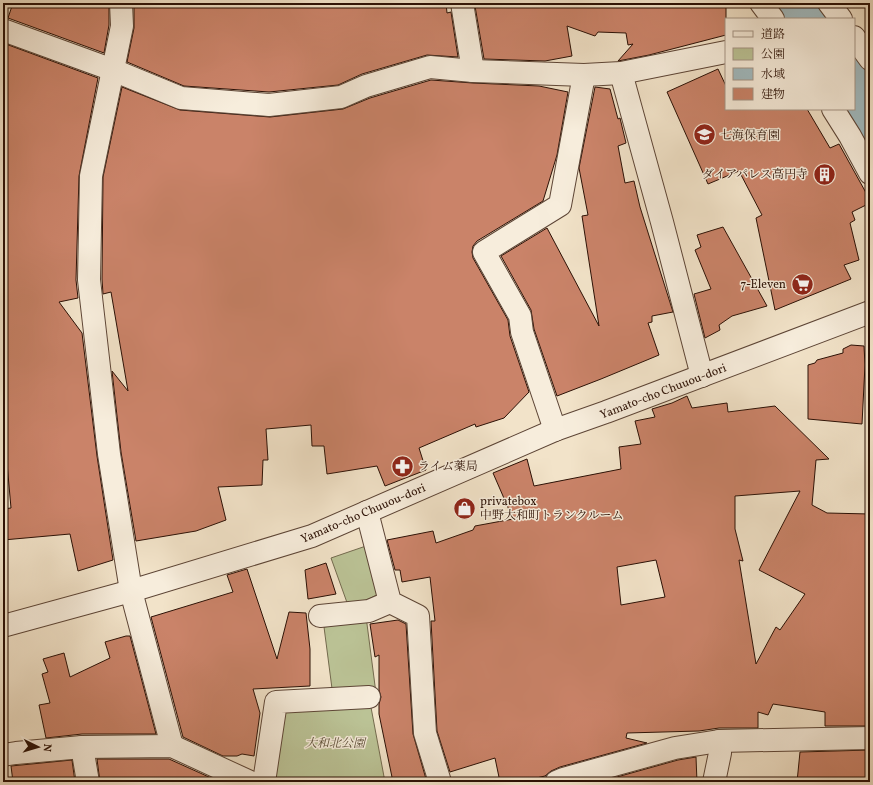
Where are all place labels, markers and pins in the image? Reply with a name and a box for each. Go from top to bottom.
school or university icon: 七海保育園 [691,122,717,148]
place label: 七海保育園 [720,128,780,144]
building icon: ダイアパレス高円寺 [811,161,837,187]
place label: ダイアパレス高円寺 [702,167,808,183]
supermarket icon: 7-Eleven [789,271,815,297]
place label: 7-Eleven [741,277,786,293]
pharmacy icon: ライム薬局 [390,453,416,479]
place label: ライム薬局 [418,459,478,475]
place label: privatebox 中野大和町トランクルーム [480,494,623,524]
shop icon: privatebox 中野大和町トランクルーム [451,495,477,521]

